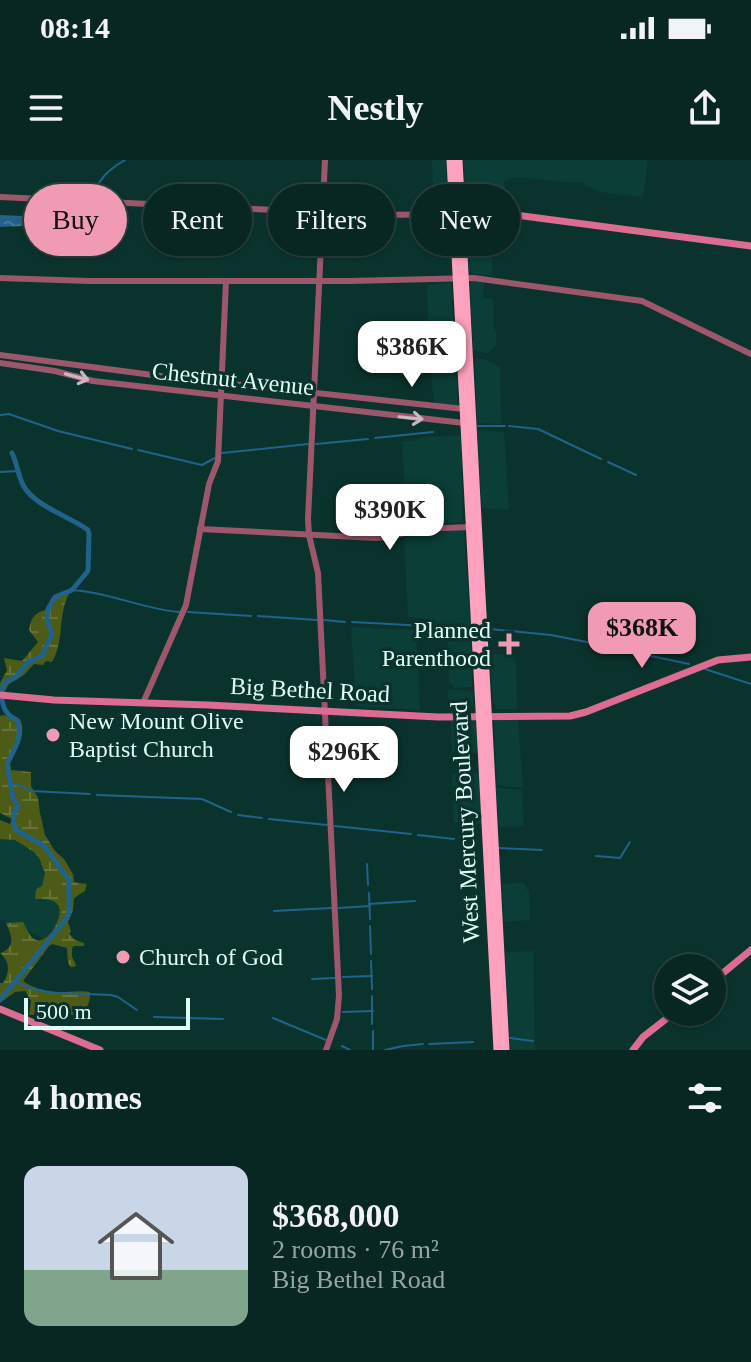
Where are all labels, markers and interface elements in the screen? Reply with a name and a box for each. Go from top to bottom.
text: 08:14 [40,11,110,44]
icon: menu [24,86,68,130]
icon: share [683,86,727,130]
text: Nestly [328,88,423,128]
chip: Buy [24,184,127,256]
chip: Rent [143,184,252,256]
chip: Filters [268,184,395,256]
chip: New [411,184,520,256]
pin: $386K [356,321,468,389]
text: $386K [376,332,448,361]
street label: Chestnut Avenue [151,358,315,400]
one-way arrow [63,371,89,386]
one-way arrow [397,410,424,425]
pin: $390K [334,484,446,552]
text: $390K [354,495,426,524]
pin: $368K [586,602,698,670]
text: $368K [606,613,678,642]
place label: Planned Parenthood [382,617,491,671]
marker: Planned Parenthood [498,633,520,655]
street label: Big Bethel Road [229,673,391,707]
street label: West Mercury Boulevard [446,700,484,944]
place label: New Mount Olive Baptist Church [69,708,244,762]
marker: New Mount Olive Baptist Church [44,726,62,744]
pin: $296K [288,726,400,794]
text: $296K [308,737,380,766]
place label: Church of God [139,944,283,970]
marker: Church of God [114,948,132,966]
map controls [654,954,726,1026]
button: layers [654,954,726,1026]
scale bar [24,994,190,1030]
text: 500 m [36,999,92,1024]
icon: filters [683,1076,727,1120]
text: 4 homes [24,1079,142,1116]
text: $368,000 [272,1197,400,1234]
icon: home [88,1198,184,1294]
text: 2 rooms · 76 m² [272,1235,439,1264]
text: Big Bethel Road [272,1265,445,1294]

